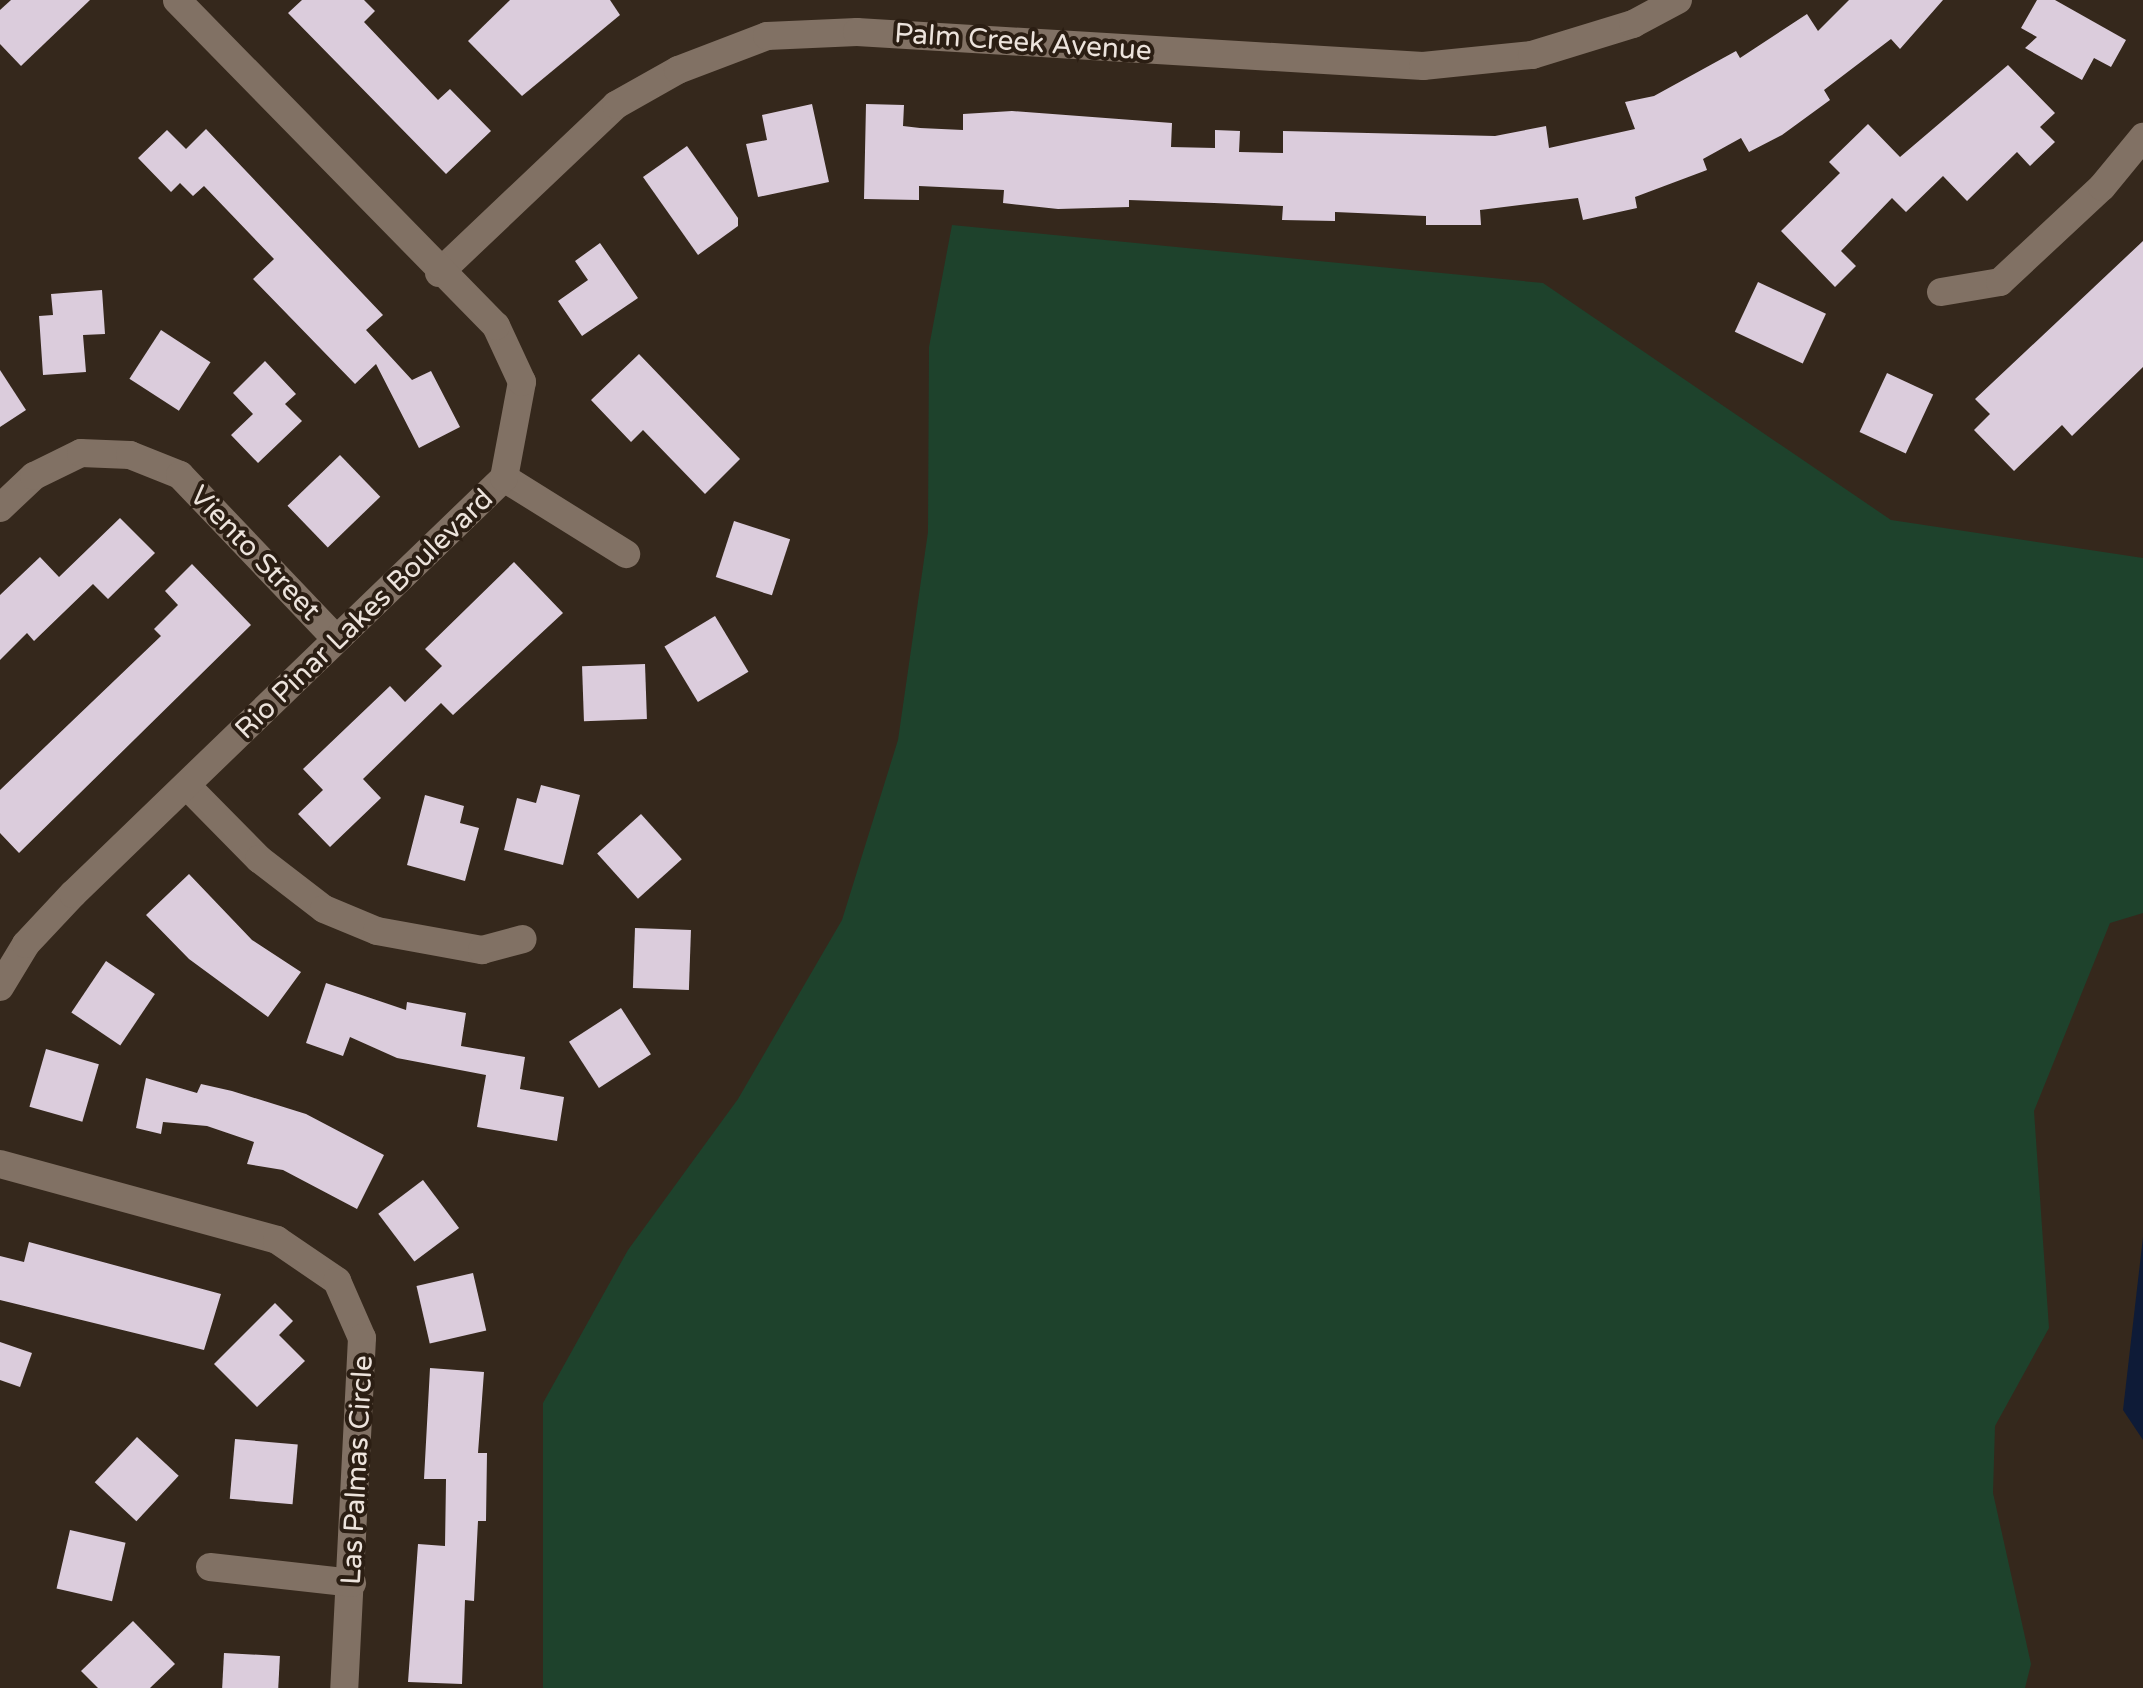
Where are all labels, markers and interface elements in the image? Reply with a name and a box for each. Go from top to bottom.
street label: Palm Creek Avenue [893,16,1153,68]
street label: Viento Street [183,479,327,627]
street label: Rio Pinar Lakes Boulevard [228,482,500,746]
street label: Las Palmas Circle [334,1354,380,1586]

